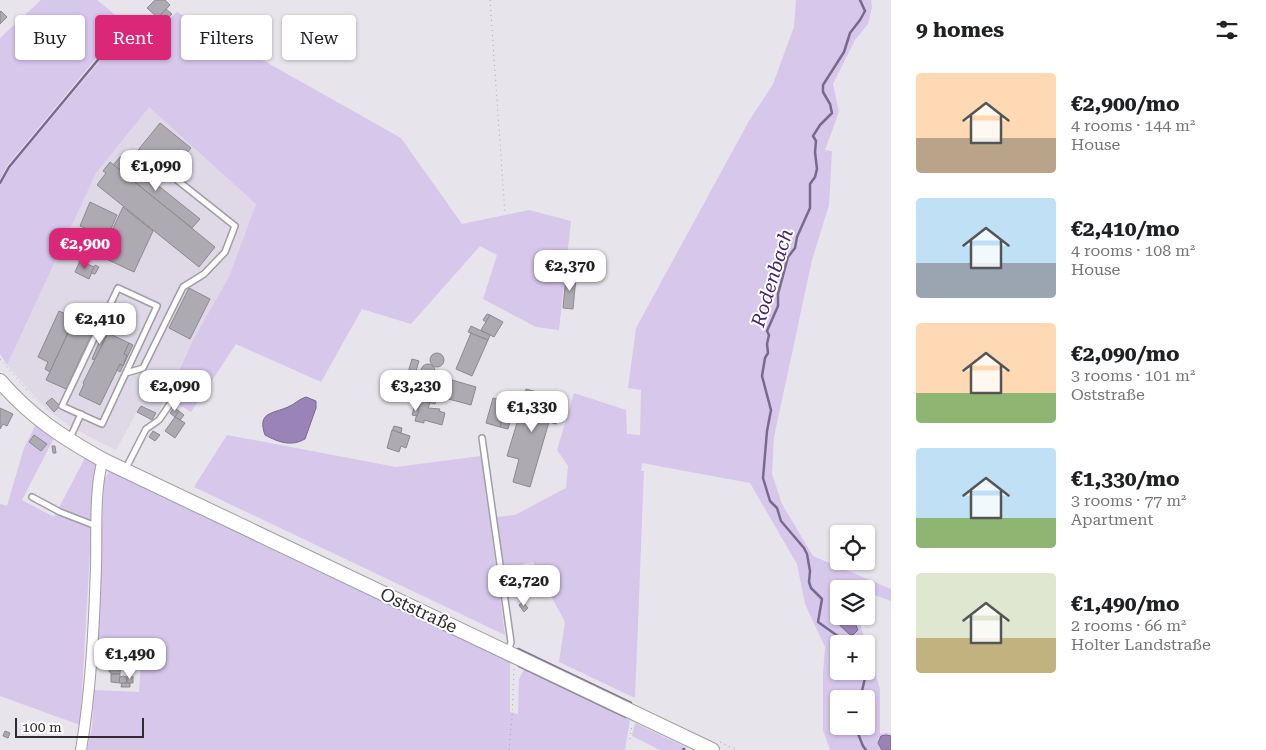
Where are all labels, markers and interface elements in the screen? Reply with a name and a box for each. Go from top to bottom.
chip: Buy [15,15,85,60]
chip: Rent [95,15,171,60]
chip: Filters [181,15,272,60]
chip: New [282,15,356,60]
icon: filters [1213,16,1241,44]
text: 9 homes [916,18,1004,42]
text: €2,900/mo [1071,92,1180,116]
icon: home [956,93,1016,153]
text: 4 rooms · 144 m² [1071,116,1195,135]
text: House [1071,135,1120,154]
pin: €1,090 [115,150,197,192]
text: €1,090 [131,156,181,175]
text: €2,410/mo [1071,217,1180,241]
icon: home [956,218,1016,278]
water label: Rodenbach [746,226,798,331]
pin: €2,900 [44,228,126,270]
text: €2,900 [60,234,110,253]
text: 4 rooms · 108 m² [1071,241,1195,260]
pin: €2,370 [529,250,611,292]
text: €2,370 [545,256,595,275]
text: House [1071,260,1120,279]
pin: €2,410 [59,302,141,345]
text: €2,410 [75,309,125,328]
text: €2,090/mo [1071,342,1180,366]
icon: home [956,343,1016,403]
text: 3 rooms · 101 m² [1071,366,1195,385]
pin: €2,090 [134,370,216,412]
pin: €3,230 [375,370,457,412]
text: €2,090 [150,376,200,395]
text: €3,230 [391,376,441,395]
text: Oststraße [1071,385,1145,404]
pin: €1,330 [491,390,573,433]
text: €1,330 [507,397,557,416]
text: €1,330/mo [1071,467,1180,491]
icon: home [956,468,1016,528]
text: 3 rooms · 77 m² [1071,491,1186,510]
text: Apartment [1071,510,1154,529]
map controls [830,525,875,735]
button: locate [830,525,875,570]
pin: €2,720 [483,564,565,607]
text: €2,720 [499,571,549,590]
button: layers [830,580,875,625]
street label: Oststraße [377,583,461,637]
text: €1,490/mo [1071,592,1180,616]
icon: home [956,593,1016,653]
text: 2 rooms · 66 m² [1071,616,1186,635]
button: + [830,635,875,680]
text: Holter Landstraße [1071,635,1211,654]
pin: €1,490 [89,638,171,680]
text: €1,490 [105,644,155,663]
button: − [830,690,875,735]
scale bar [15,715,144,738]
text: 100 m [22,719,62,735]

